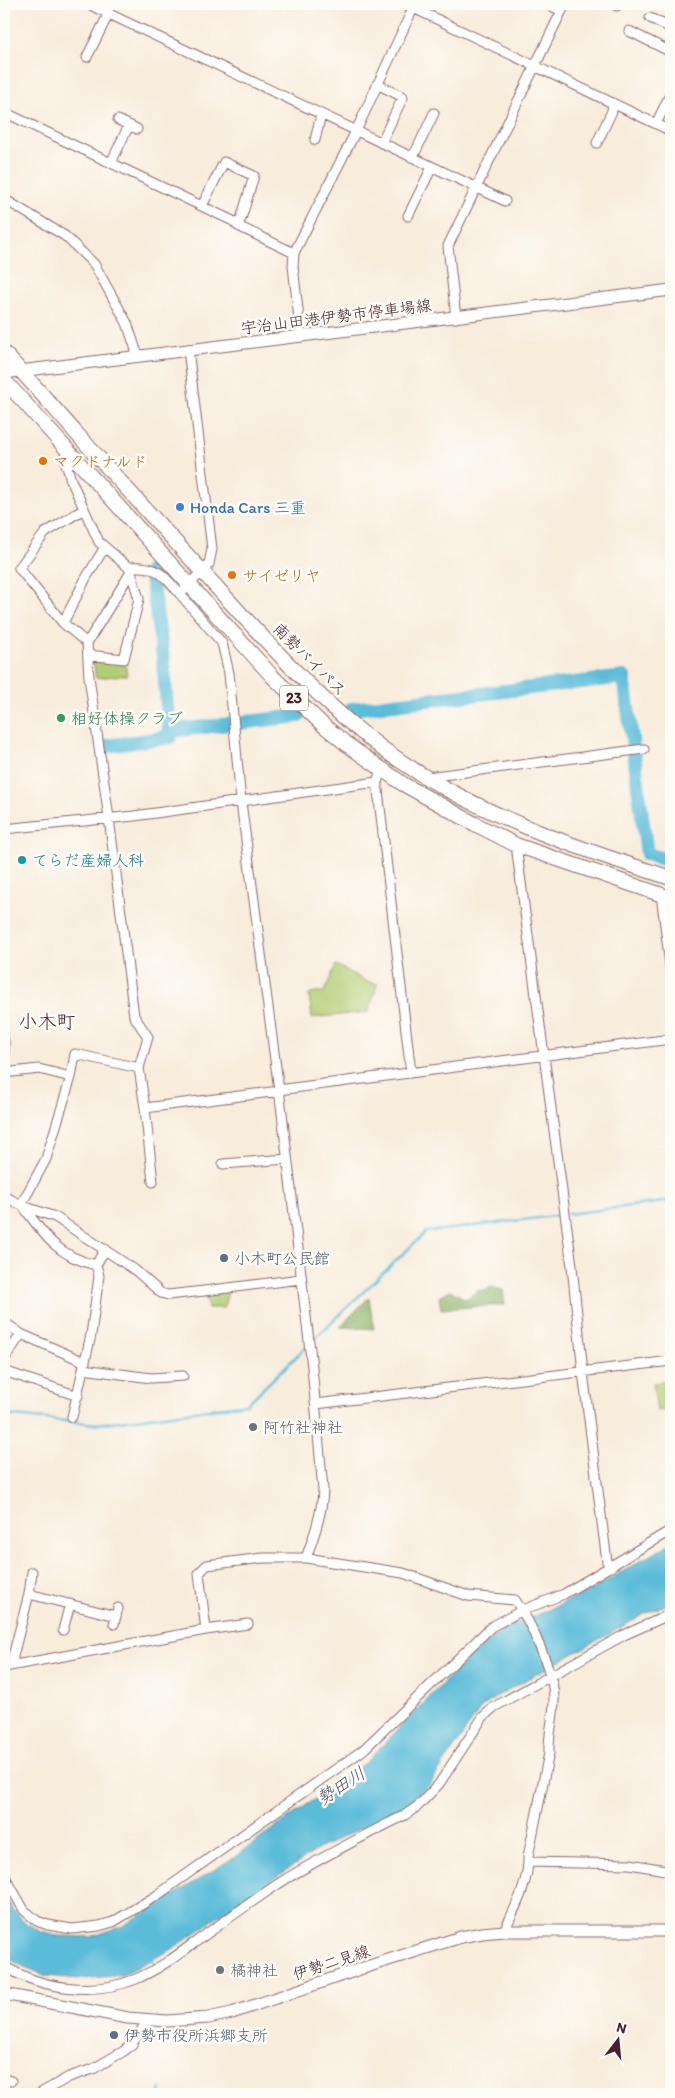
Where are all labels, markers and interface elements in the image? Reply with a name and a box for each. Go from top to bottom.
street label: 宇治山田港伊勢市停車場線 [240,295,433,338]
place label: マクドナルド [53,452,148,471]
marker: マクドナルド [37,455,49,467]
place label: Honda Cars 三重 [190,498,306,517]
marker: Honda Cars 三重 [174,501,186,513]
place label: サイゼリヤ [242,566,321,585]
marker: サイゼリヤ [226,569,238,581]
street label: 南勢バイパス [269,619,350,700]
road number: 23 [280,686,308,710]
place label: 相好体操クラブ [71,709,183,728]
marker: 相好体操クラブ [55,712,67,724]
place label: てらだ産婦人科 [32,851,144,870]
marker: てらだ産婦人科 [16,854,28,866]
district label: 小木町 [18,1010,76,1033]
place label: 小木町公民館 [234,1249,330,1268]
marker: 小木町公民館 [218,1252,230,1264]
place label: 阿竹社神社 [263,1418,343,1437]
marker: 阿竹社神社 [247,1421,259,1433]
water label: 勢田川 [312,1762,370,1810]
street label: 伊勢二見線 [290,1941,372,1984]
place label: 橘神社 [230,1961,278,1980]
marker: 橘神社 [214,1964,226,1976]
north arrow [592,2016,642,2066]
text: N [615,2019,628,2037]
place label: 伊勢市役所浜郷支所 [124,2026,268,2045]
marker: 伊勢市役所浜郷支所 [108,2029,120,2041]

